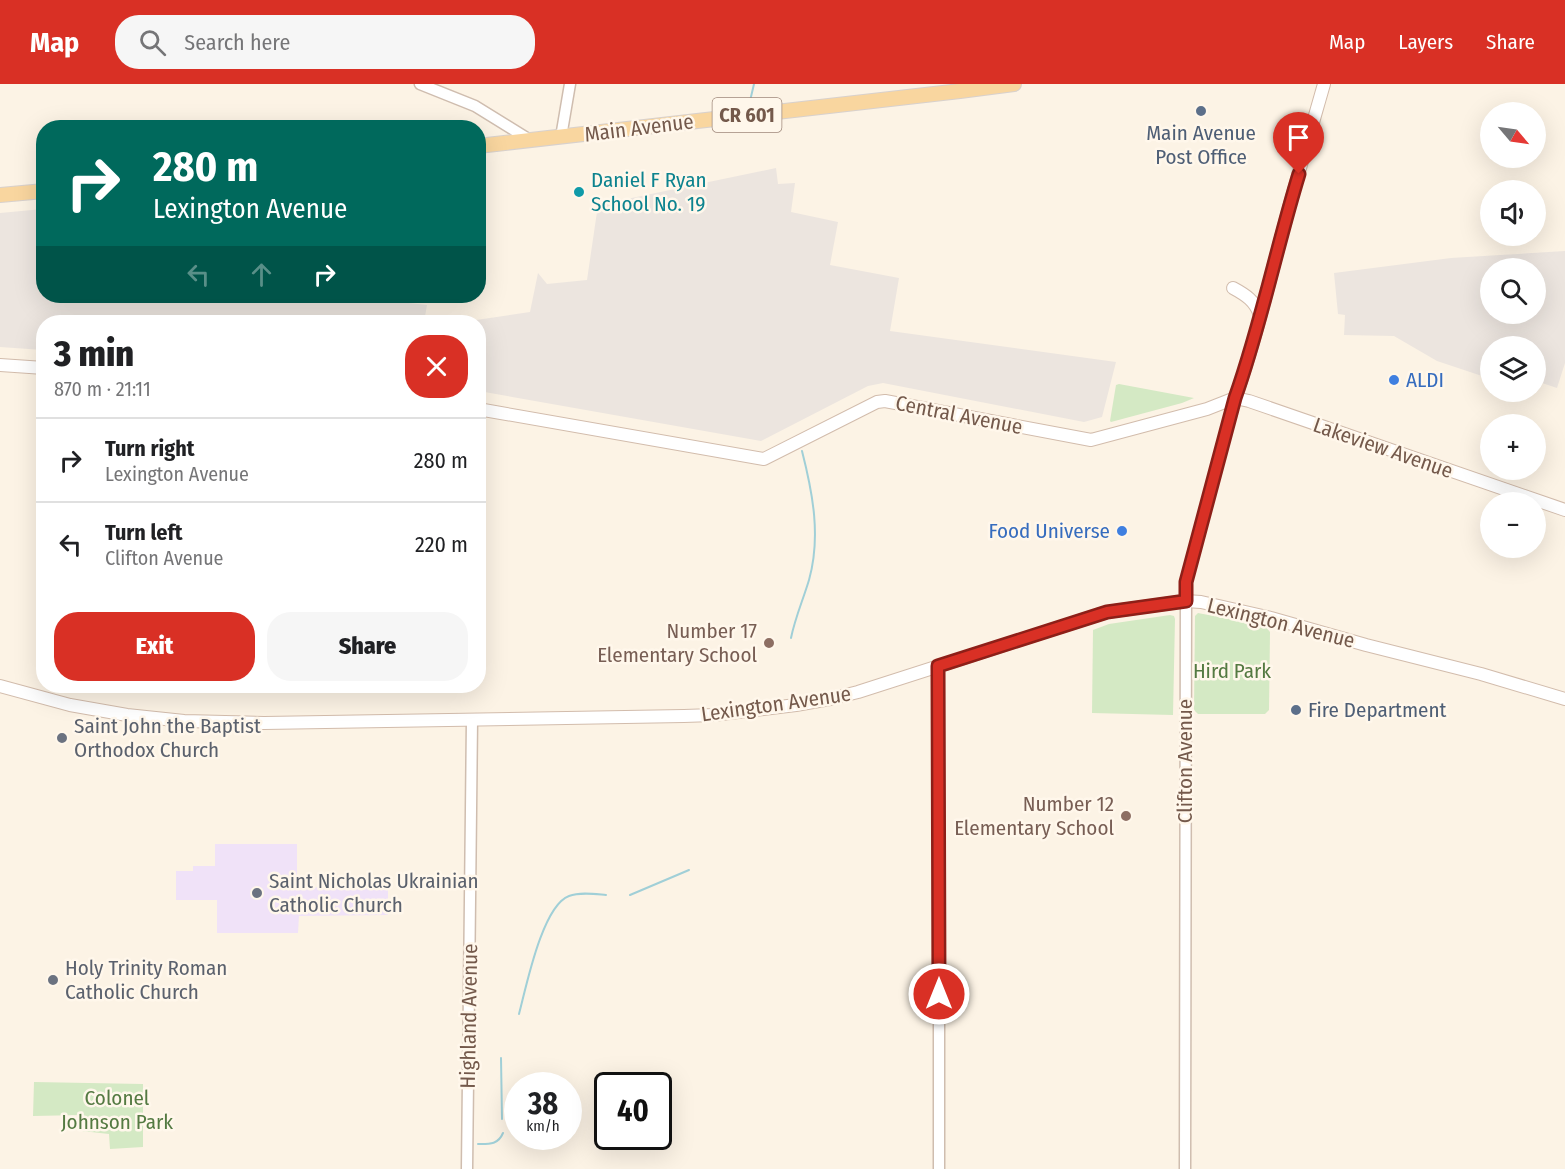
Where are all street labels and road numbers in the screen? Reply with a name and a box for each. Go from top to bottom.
road number: CR 601 [712,98,782,132]
street label: Main Avenue [583,108,695,148]
street label: Central Avenue [893,390,1025,440]
street label: Lakeview Avenue [1310,412,1456,484]
street label: Lexington Avenue [1205,592,1357,654]
street label: Lexington Avenue [699,681,853,727]
street label: Clifton Avenue [1172,699,1198,823]
street label: Highland Avenue [455,943,483,1089]

